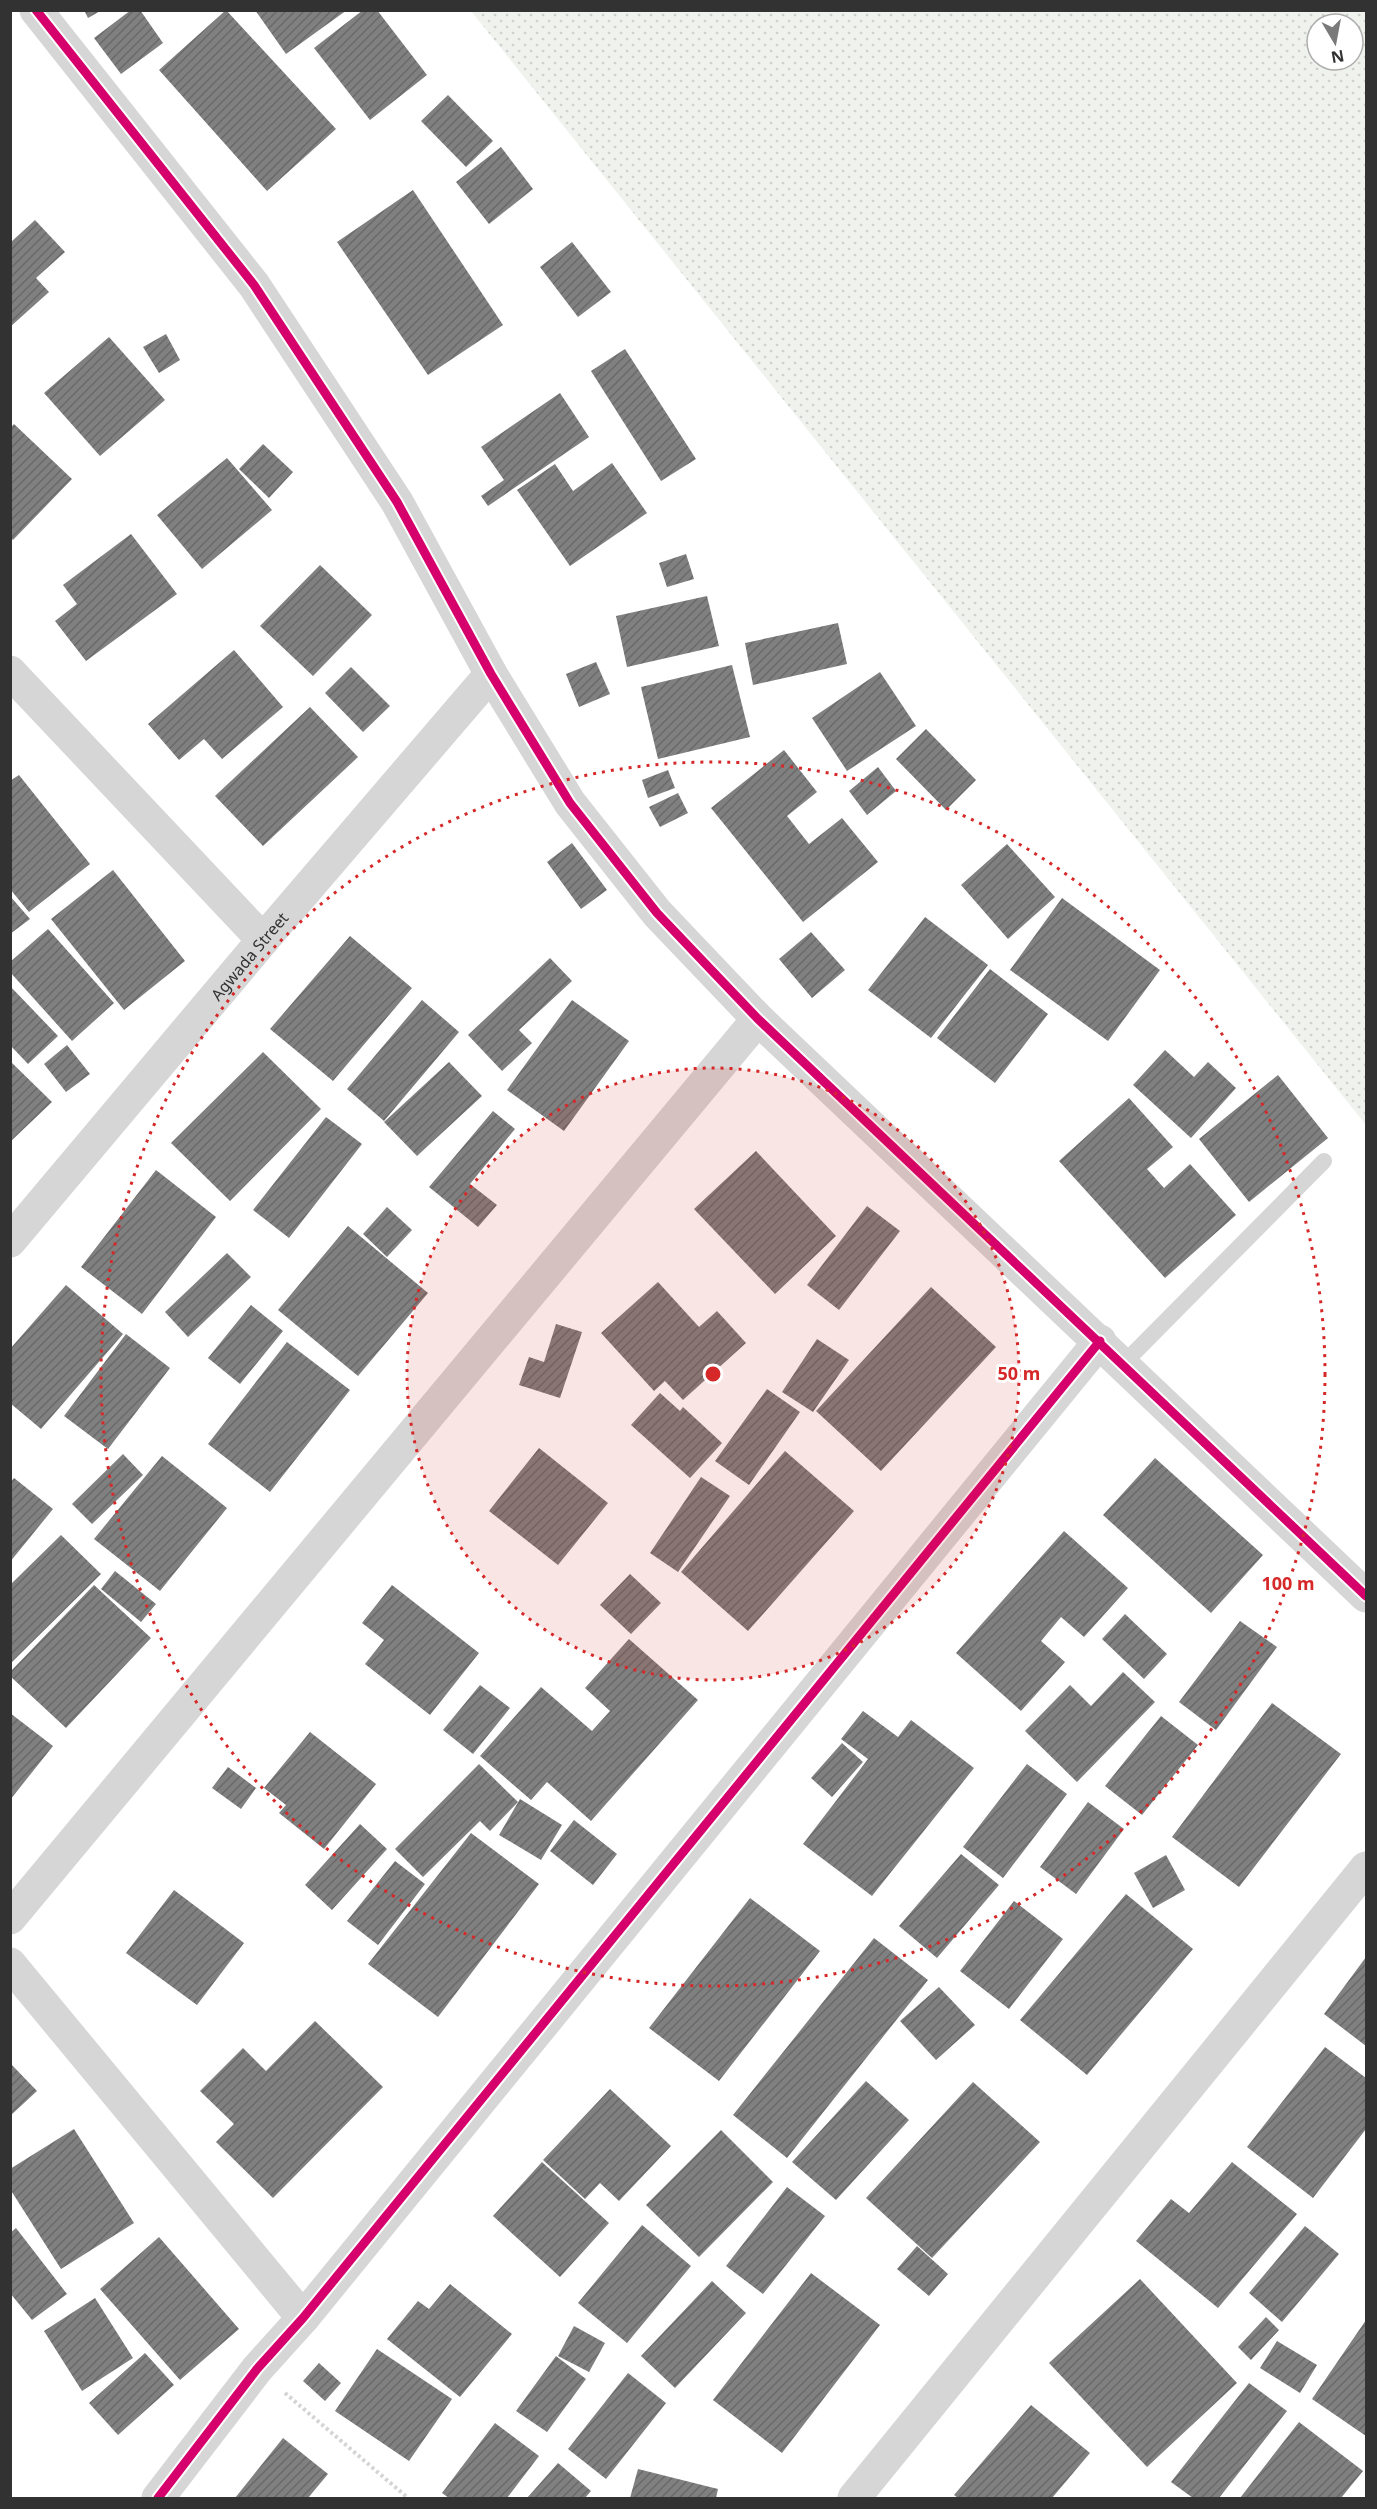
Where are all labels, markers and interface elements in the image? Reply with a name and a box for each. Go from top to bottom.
north arrow [1305,12,1365,72]
text: N [1329,45,1346,69]
street label: Agwada Street [206,907,293,1005]
text: 50 m [998,1361,1040,1385]
centre of rings [703,1364,723,1384]
text: 100 m [1261,1571,1315,1595]

